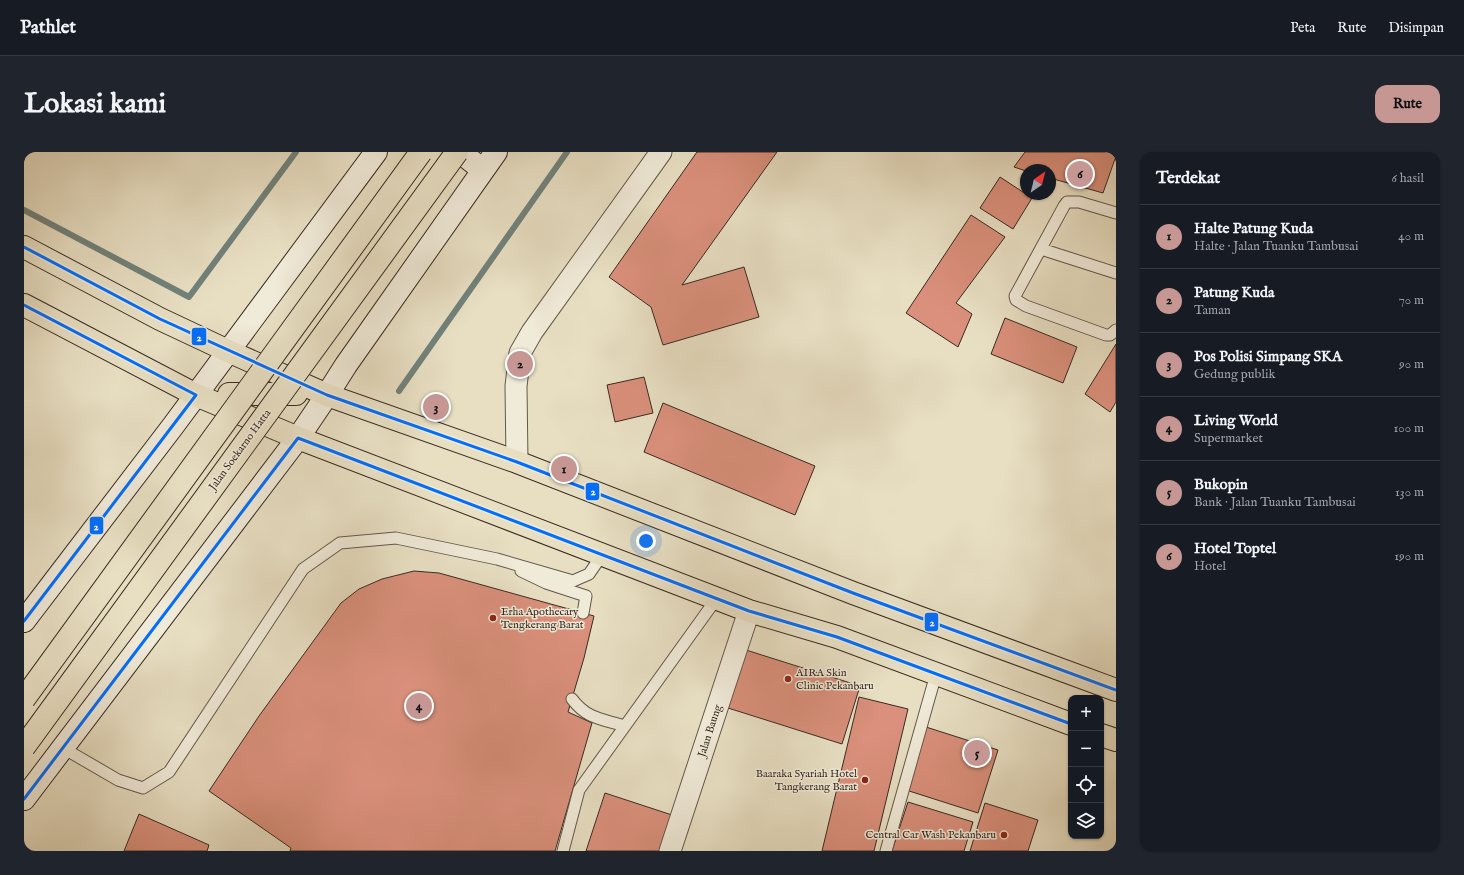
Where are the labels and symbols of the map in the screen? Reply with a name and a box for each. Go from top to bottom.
pin: 6 [1067,159,1093,189]
north arrow [1020,164,1056,200]
line badge: 2 [191,327,207,346]
text: 2 [196,331,202,345]
pin: 2 [507,349,533,379]
pin: 3 [423,392,449,422]
street label: Jalan Soekarno Hatta [205,406,274,495]
pin: 1 [551,454,577,484]
line badge: 2 [585,482,600,501]
text: 2 [590,485,596,499]
line badge: 2 [89,516,104,535]
text: 2 [93,520,99,534]
your location [636,531,656,551]
place label: Erha Apothecary Tengkerang Barat [501,605,584,632]
line badge: 2 [924,612,939,632]
marker: Erha Apothecary Tengkerang Barat [488,613,498,623]
text: 2 [929,616,935,630]
place label: AIRA Skin Clinic Pekanbaru [795,666,874,693]
marker: AIRA Skin Clinic Pekanbaru [783,674,793,684]
pin: 4 [406,691,432,721]
street label: Jalan Baung [694,702,725,761]
pin: 5 [964,738,990,768]
place label: Baaraka Syariah Hotel Tangkerang Barat [756,767,857,794]
marker: Baaraka Syariah Hotel Tangkerang Barat [860,775,870,785]
place label: Central Car Wash Pekanbaru [865,828,996,842]
marker: Central Car Wash Pekanbaru [999,830,1009,840]

